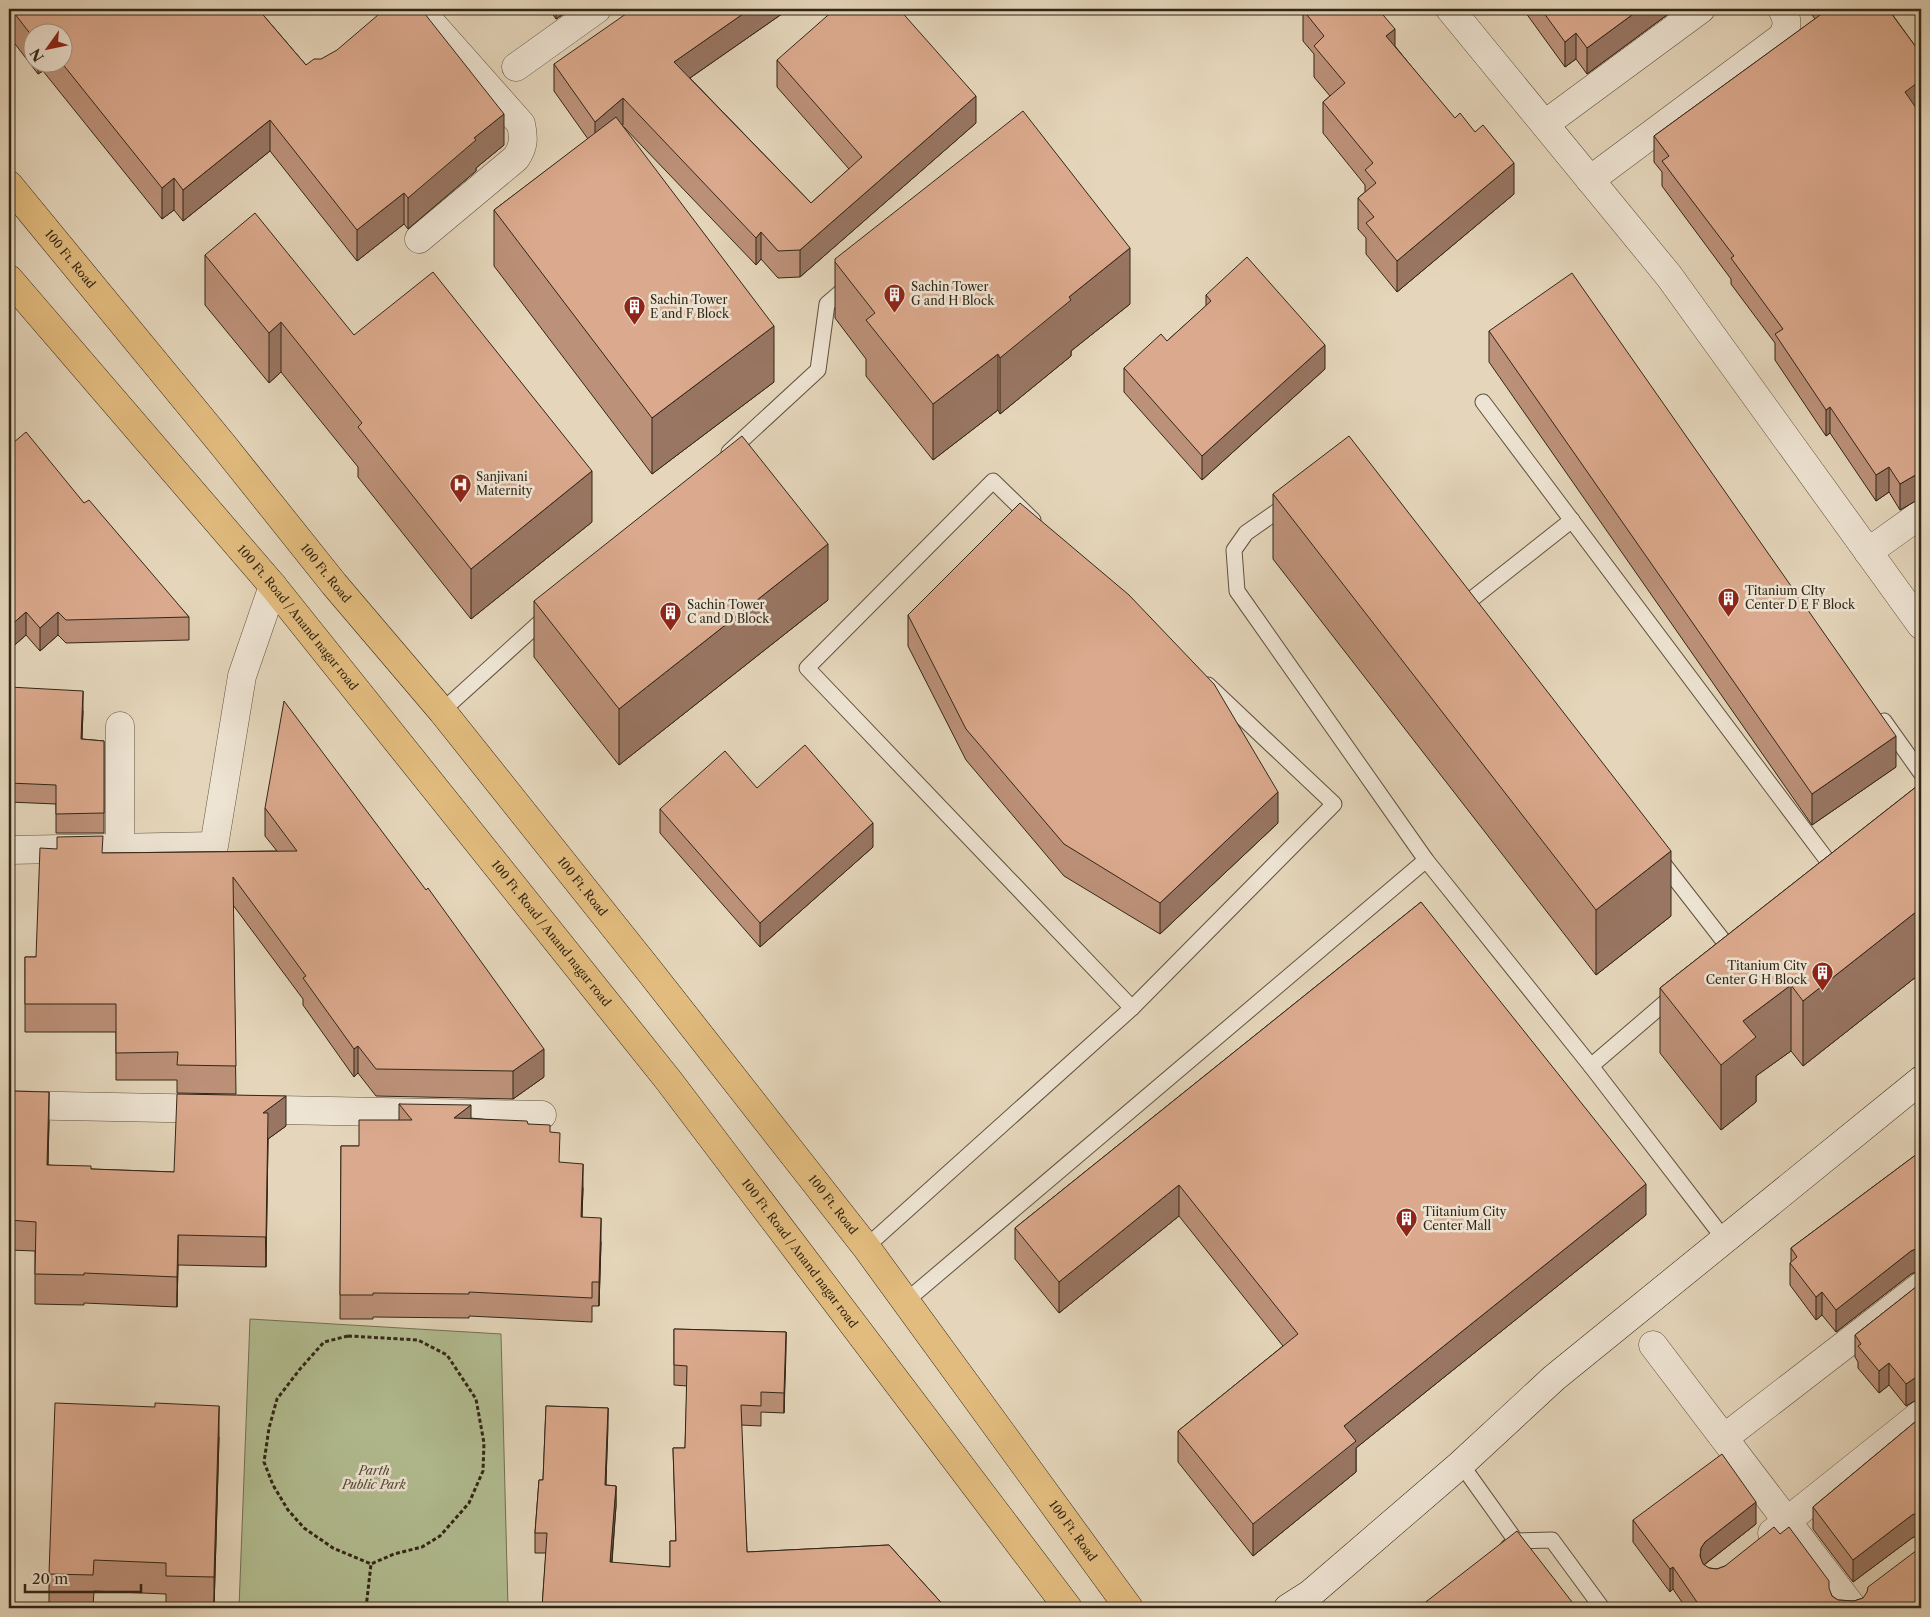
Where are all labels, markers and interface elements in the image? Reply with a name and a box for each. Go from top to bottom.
north arrow [22,22,72,72]
text: N [26,45,48,65]
street label: 100 Ft. Road [42,226,99,292]
place label: Sachin Tower G and H Block [911,279,995,308]
building icon: Sachin Tower G and H Block [883,282,907,313]
place label: Sachin Tower E and F Block [650,292,730,321]
building icon: Sachin Tower E and F Block [622,295,646,326]
place label: Sanjivani Maternity [476,469,533,498]
hospital icon: Sanjivani Maternity [448,472,472,503]
street label: 100 Ft. Road [298,540,355,606]
street label: 100 Ft. Road / Anand nagar road [234,542,362,694]
place label: Titanium CIty Center D E F Block [1745,583,1856,612]
building icon: Titanium CIty Center D E F Block [1717,586,1741,617]
place label: Sachin Tower C and D Block [687,597,770,626]
building icon: Sachin Tower C and D Block [659,600,683,631]
street label: 100 Ft. Road [554,854,611,919]
street label: 100 Ft. Road / Anand nagar road [488,857,615,1010]
place label: Titanium City Center G H Block [1706,958,1808,987]
building icon: Titanium City Center G H Block [1811,961,1835,992]
street label: 100 Ft. Road [805,1172,862,1238]
street label: 100 Ft. Road / Anand nagar road [739,1176,862,1331]
place label: Tiitanium City Center Mall [1423,1204,1507,1233]
building icon: Tiitanium City Center Mall [1395,1207,1419,1238]
park label: Parth Public Park [341,1463,407,1492]
street label: 100 Ft. Road [1046,1497,1101,1564]
scale bar [25,1562,141,1594]
text: 20 m [32,1569,68,1588]

